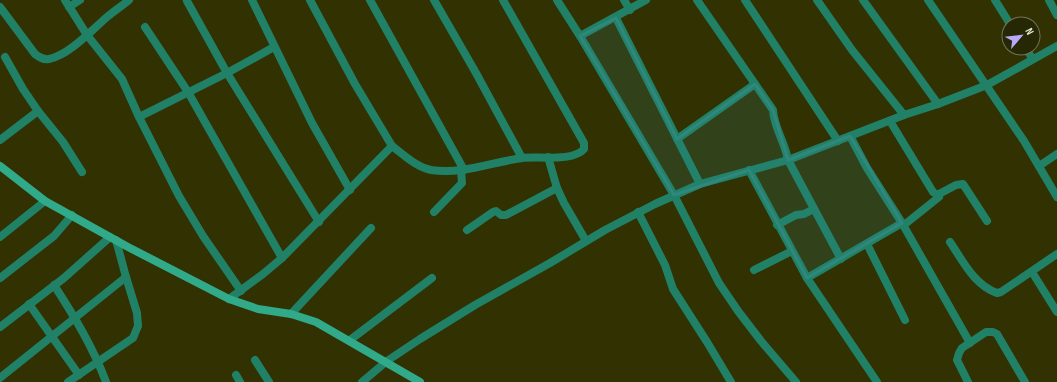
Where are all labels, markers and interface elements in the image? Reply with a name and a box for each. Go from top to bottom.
north arrow [1001,16,1041,56]
text: N [1022,26,1037,37]

